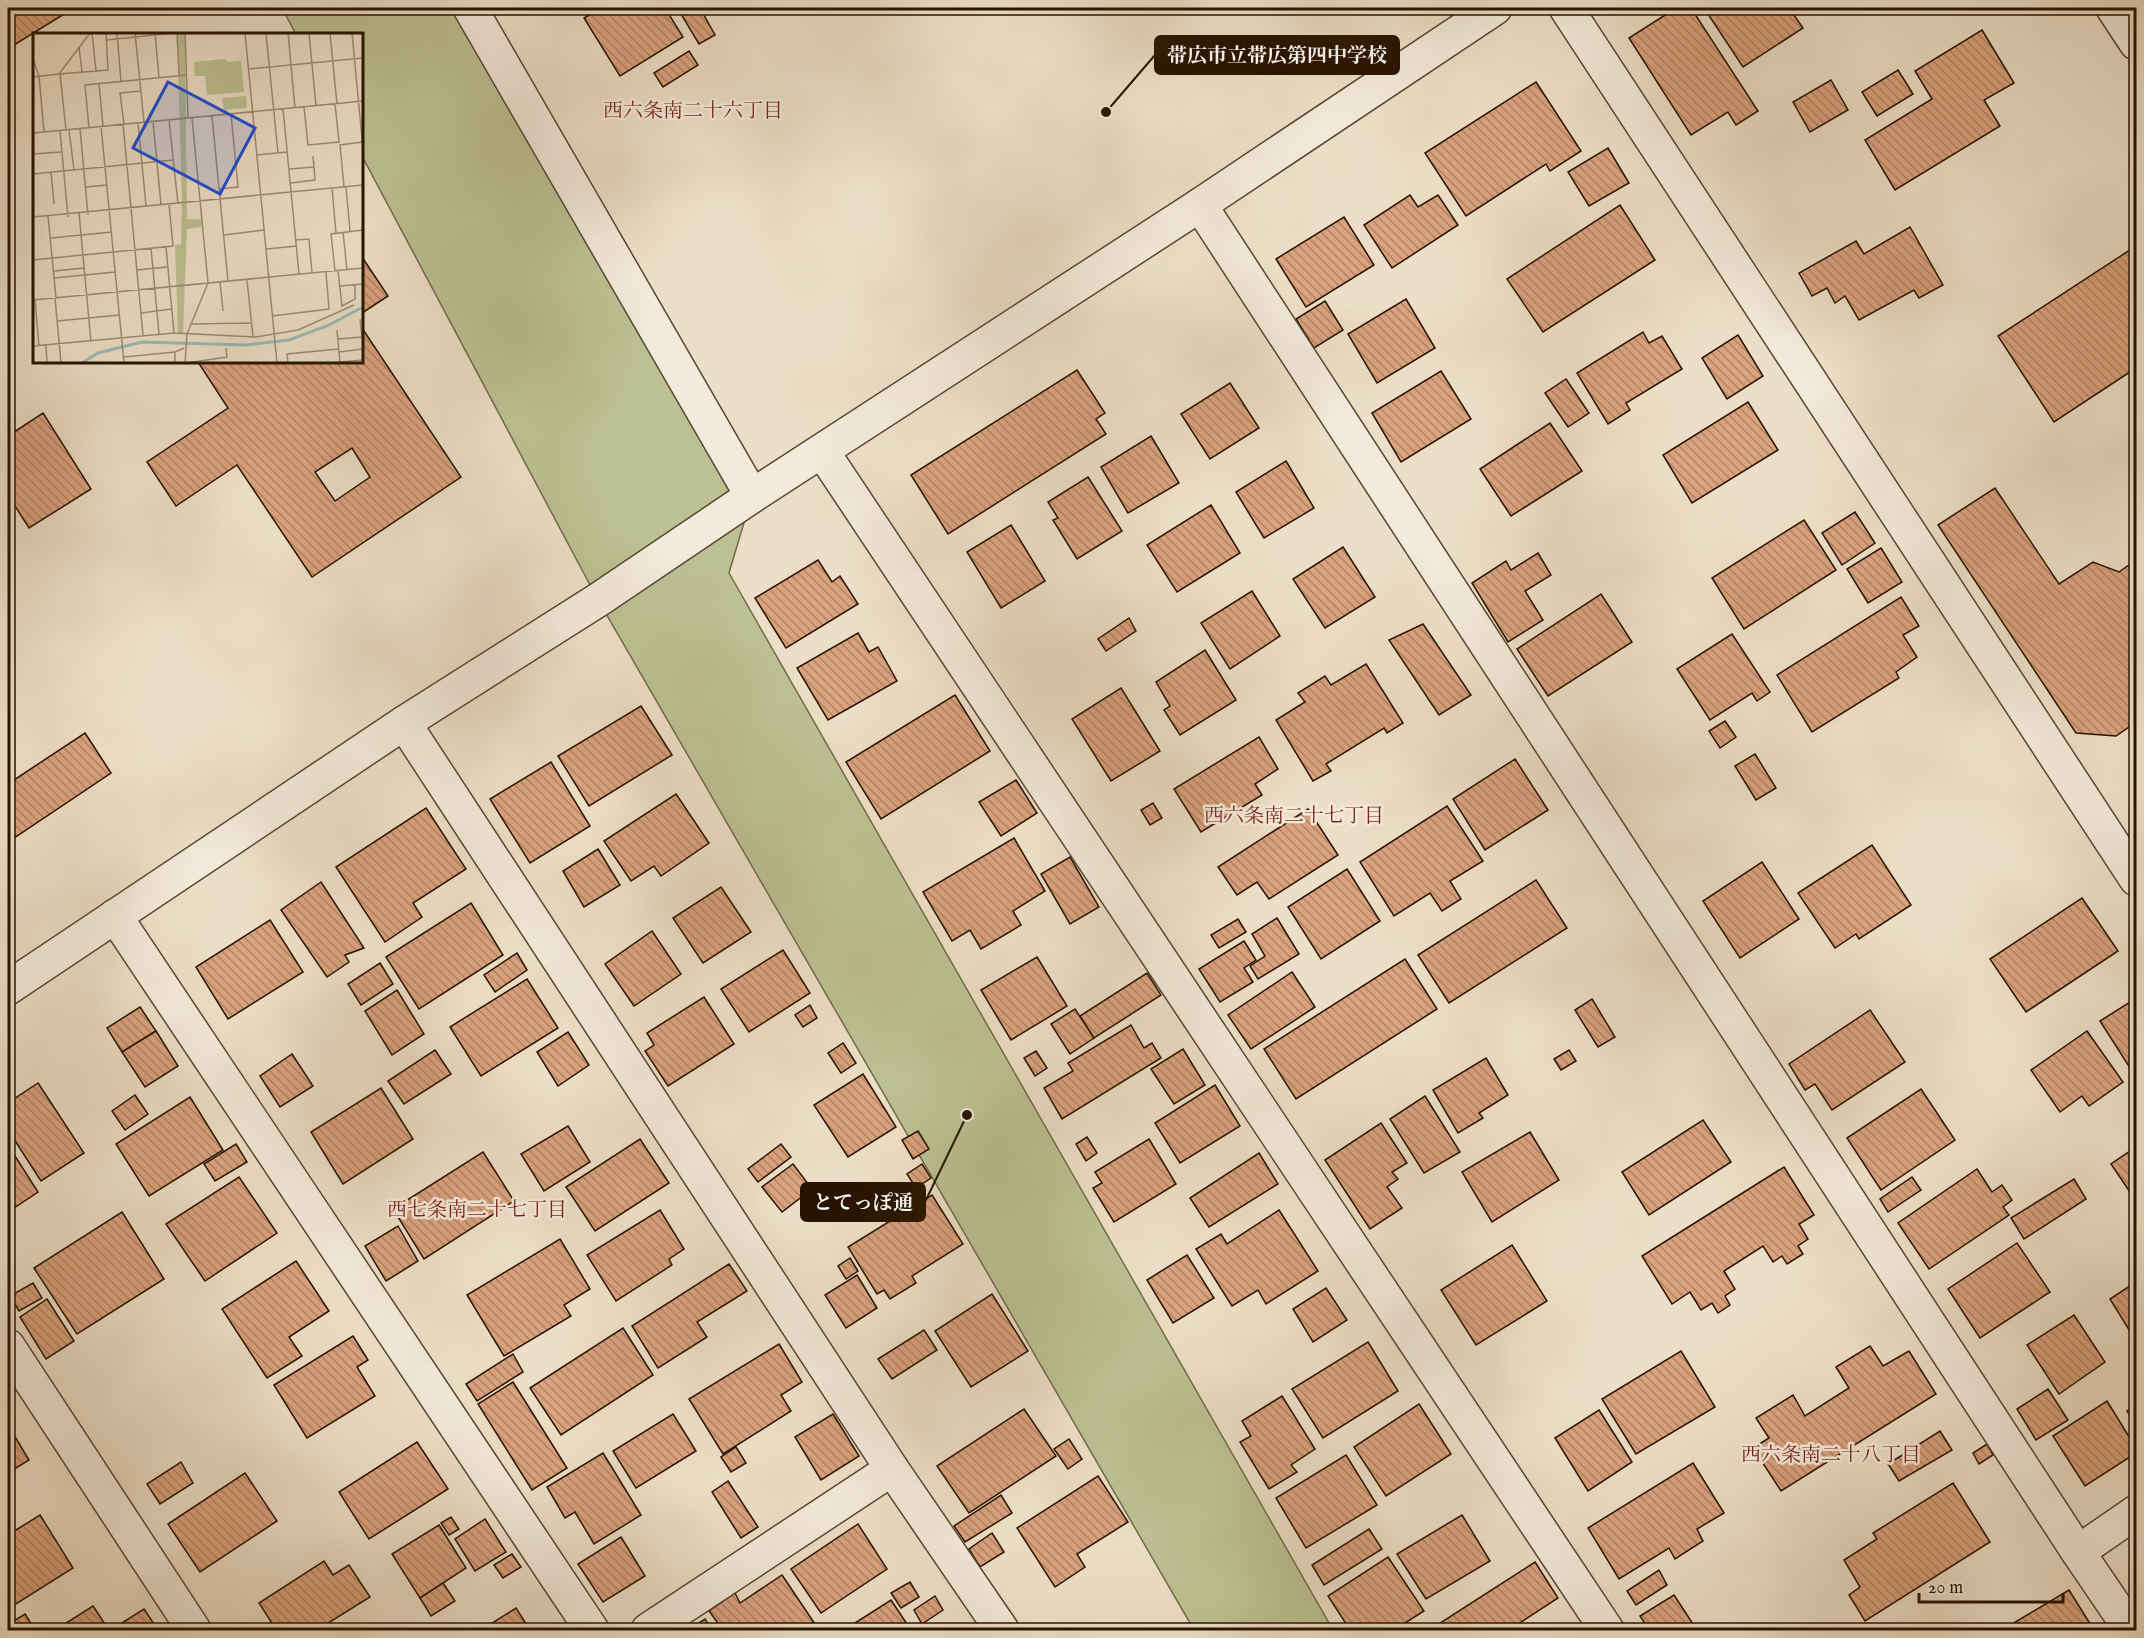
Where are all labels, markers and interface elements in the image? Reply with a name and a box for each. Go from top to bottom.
inset map [33,33,363,363]
callout: 帯広市立帯広第四中学校 [1155,36,1399,74]
text: 帯広市立帯広第四中学校 [1167,44,1387,69]
district label: 西六条南二十六丁目 [603,99,783,124]
district label: 西六条南二十七丁目 [1204,804,1384,829]
callout: とてっぽ通 [801,1183,925,1221]
text: とてっぽ通 [813,1191,913,1216]
district label: 西七条南二十七丁目 [387,1198,567,1223]
district label: 西六条南二十八丁目 [1741,1443,1921,1468]
scale bar [1919,1566,2063,1604]
text: 20 m [1928,1577,1963,1600]

